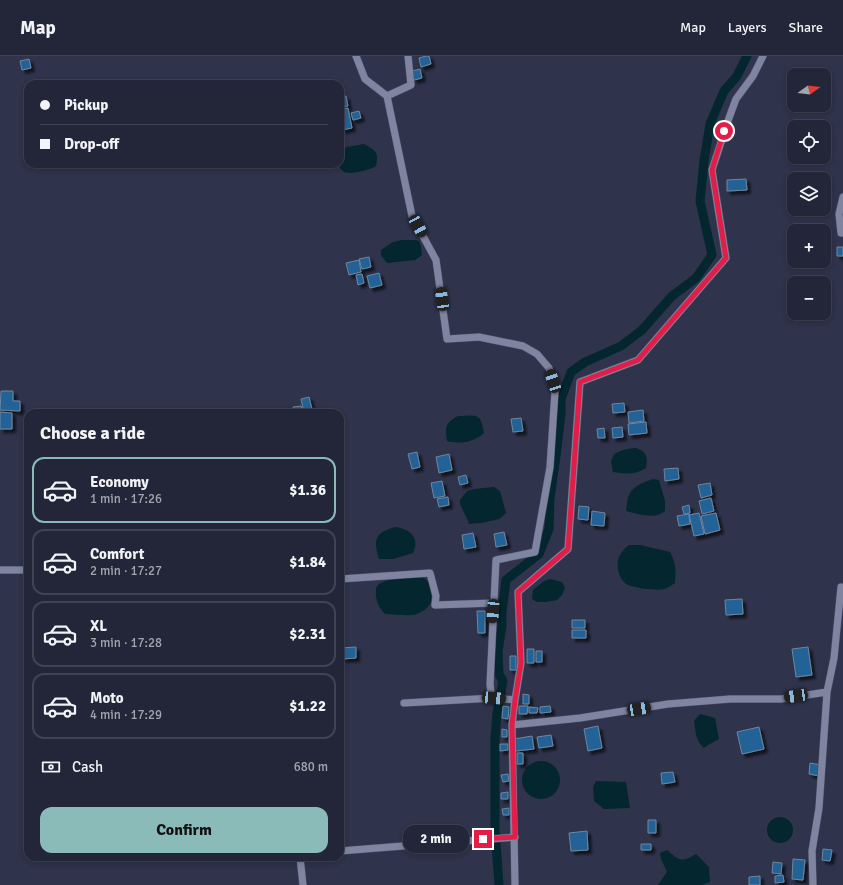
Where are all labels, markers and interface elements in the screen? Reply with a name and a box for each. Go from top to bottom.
text: Map [20,16,56,40]
text: Map [680,19,706,36]
text: Layers [728,19,767,36]
text: Share [789,19,823,36]
north arrow [787,68,831,112]
map controls [787,68,831,320]
text: Pickup [64,96,108,114]
button: locate [787,120,831,164]
route start [715,122,733,140]
text: Drop-off [64,135,119,153]
button: layers [787,172,831,216]
car [407,213,429,239]
button: + [787,224,831,268]
button: − [787,276,831,320]
car [434,286,450,312]
car [544,368,562,394]
text: Choose a ride [40,422,145,444]
icon: car [42,472,78,508]
text: Economy [90,473,149,491]
text: $1.36 [289,481,326,499]
text: 1 min · 17:26 [90,491,162,507]
icon: car [42,544,78,580]
text: Comfort [90,545,144,563]
text: $1.84 [289,553,326,571]
text: 2 min · 17:27 [90,563,162,579]
car [486,599,500,623]
icon: car [42,616,78,652]
text: XL [90,617,107,635]
text: $2.31 [289,625,326,643]
text: 3 min · 17:28 [90,635,162,651]
icon: car [42,688,78,724]
car [783,688,809,704]
text: Moto [90,689,124,707]
car [482,691,506,705]
text: $1.22 [289,697,326,715]
car [626,701,652,717]
text: 4 min · 17:29 [90,707,162,723]
icon: cash [40,756,62,778]
text: Cash [72,758,103,776]
text: 680 m [294,759,328,775]
button: Confirm [40,807,328,853]
callout: 2 min [403,825,469,853]
route end [474,830,492,848]
text: 2 min [420,831,452,847]

